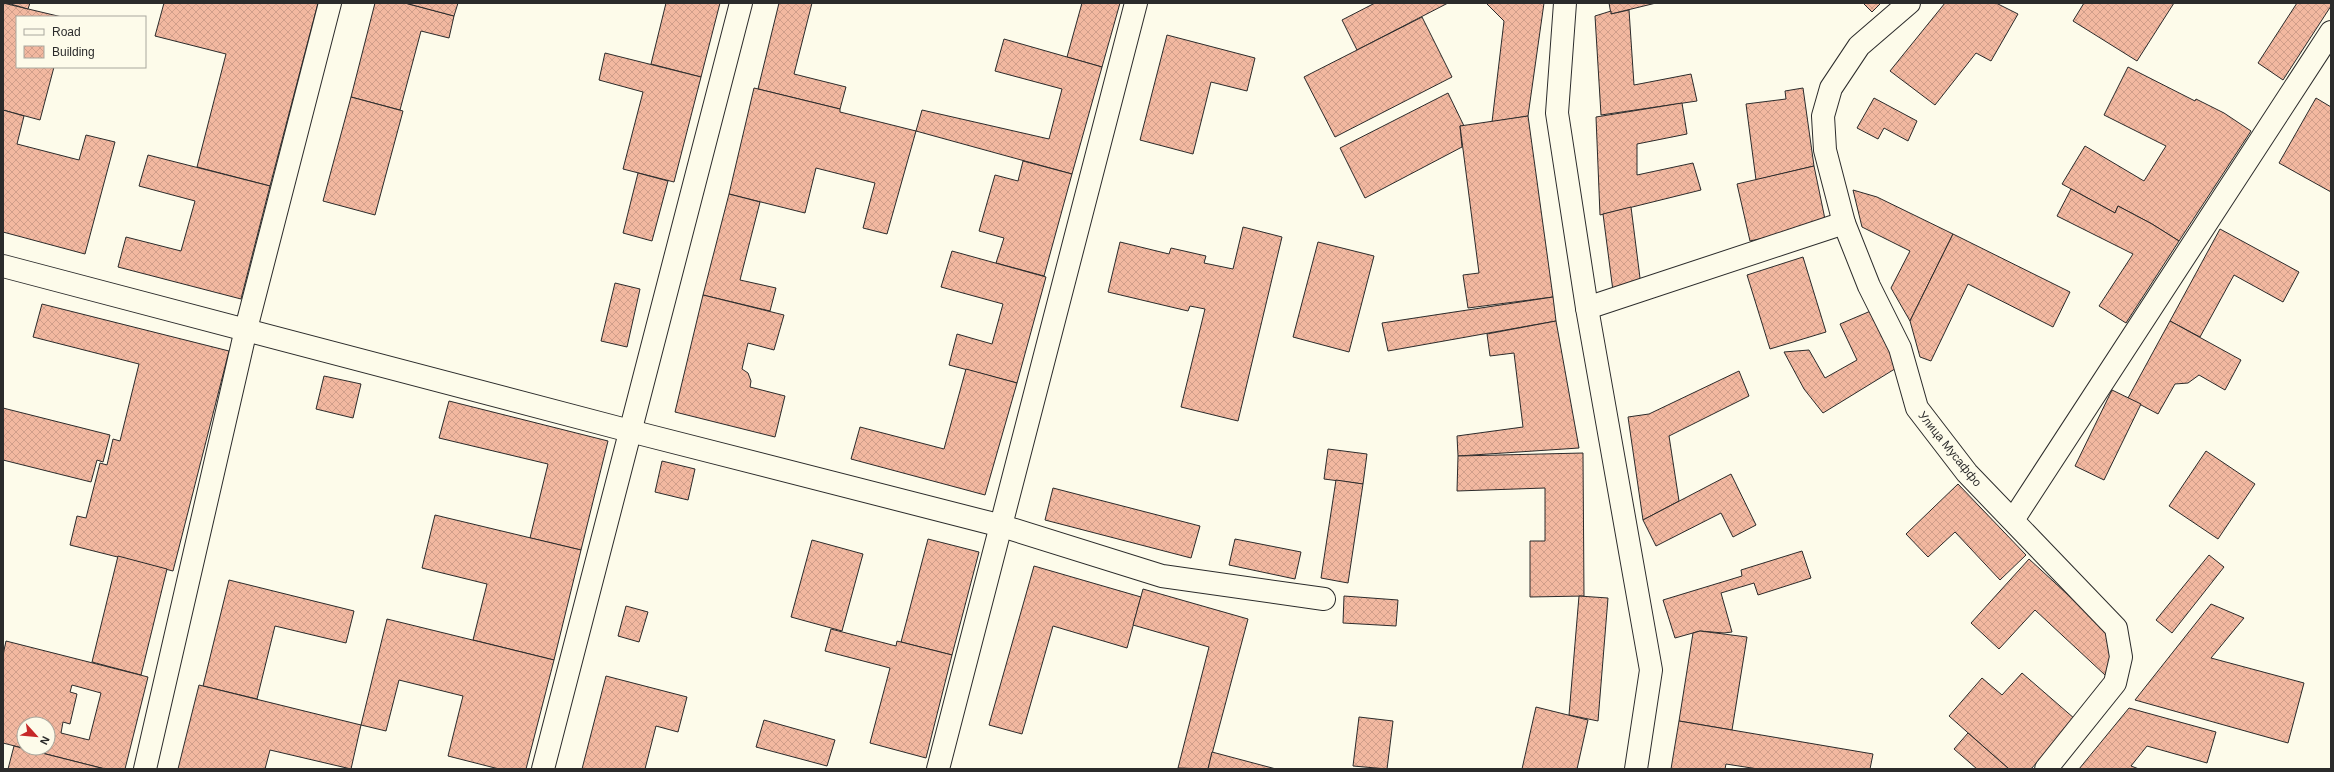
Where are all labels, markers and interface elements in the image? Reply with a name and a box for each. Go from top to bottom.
legend [16,16,146,68]
text: Road [52,25,81,39]
text: Building [52,45,95,59]
street label: Улица Mусаффо [1915,409,1985,490]
north arrow [16,716,56,756]
text: N [38,734,52,747]

